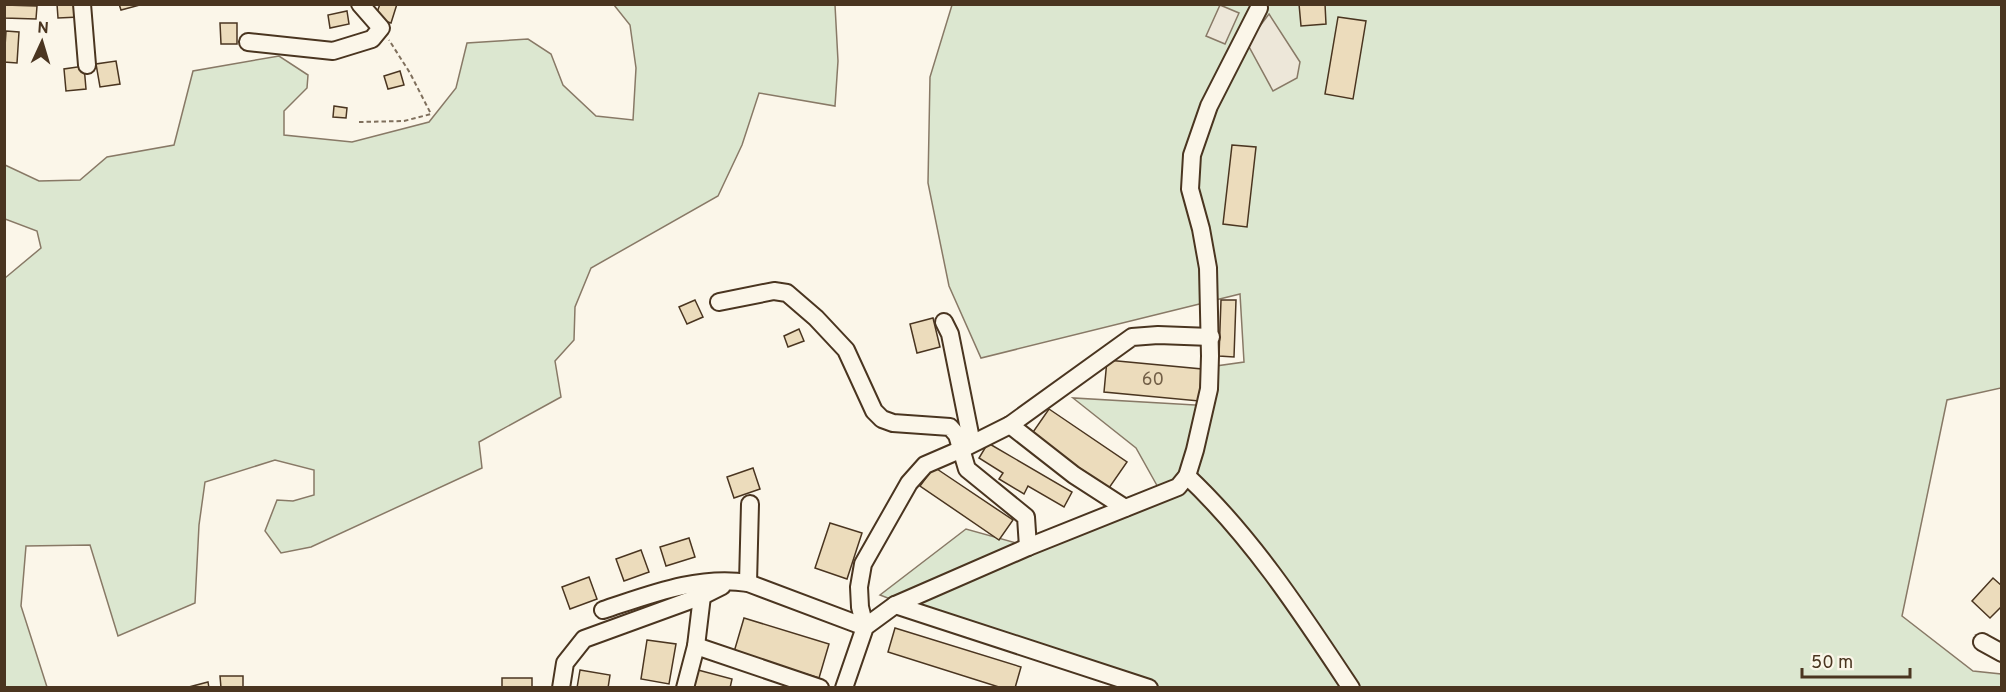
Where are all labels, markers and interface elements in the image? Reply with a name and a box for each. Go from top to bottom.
north arrow [12,12,72,72]
text: N [36,19,49,39]
house number: 60 [1142,369,1164,392]
scale bar [1802,641,1910,679]
text: 50 m [1811,652,1853,675]

